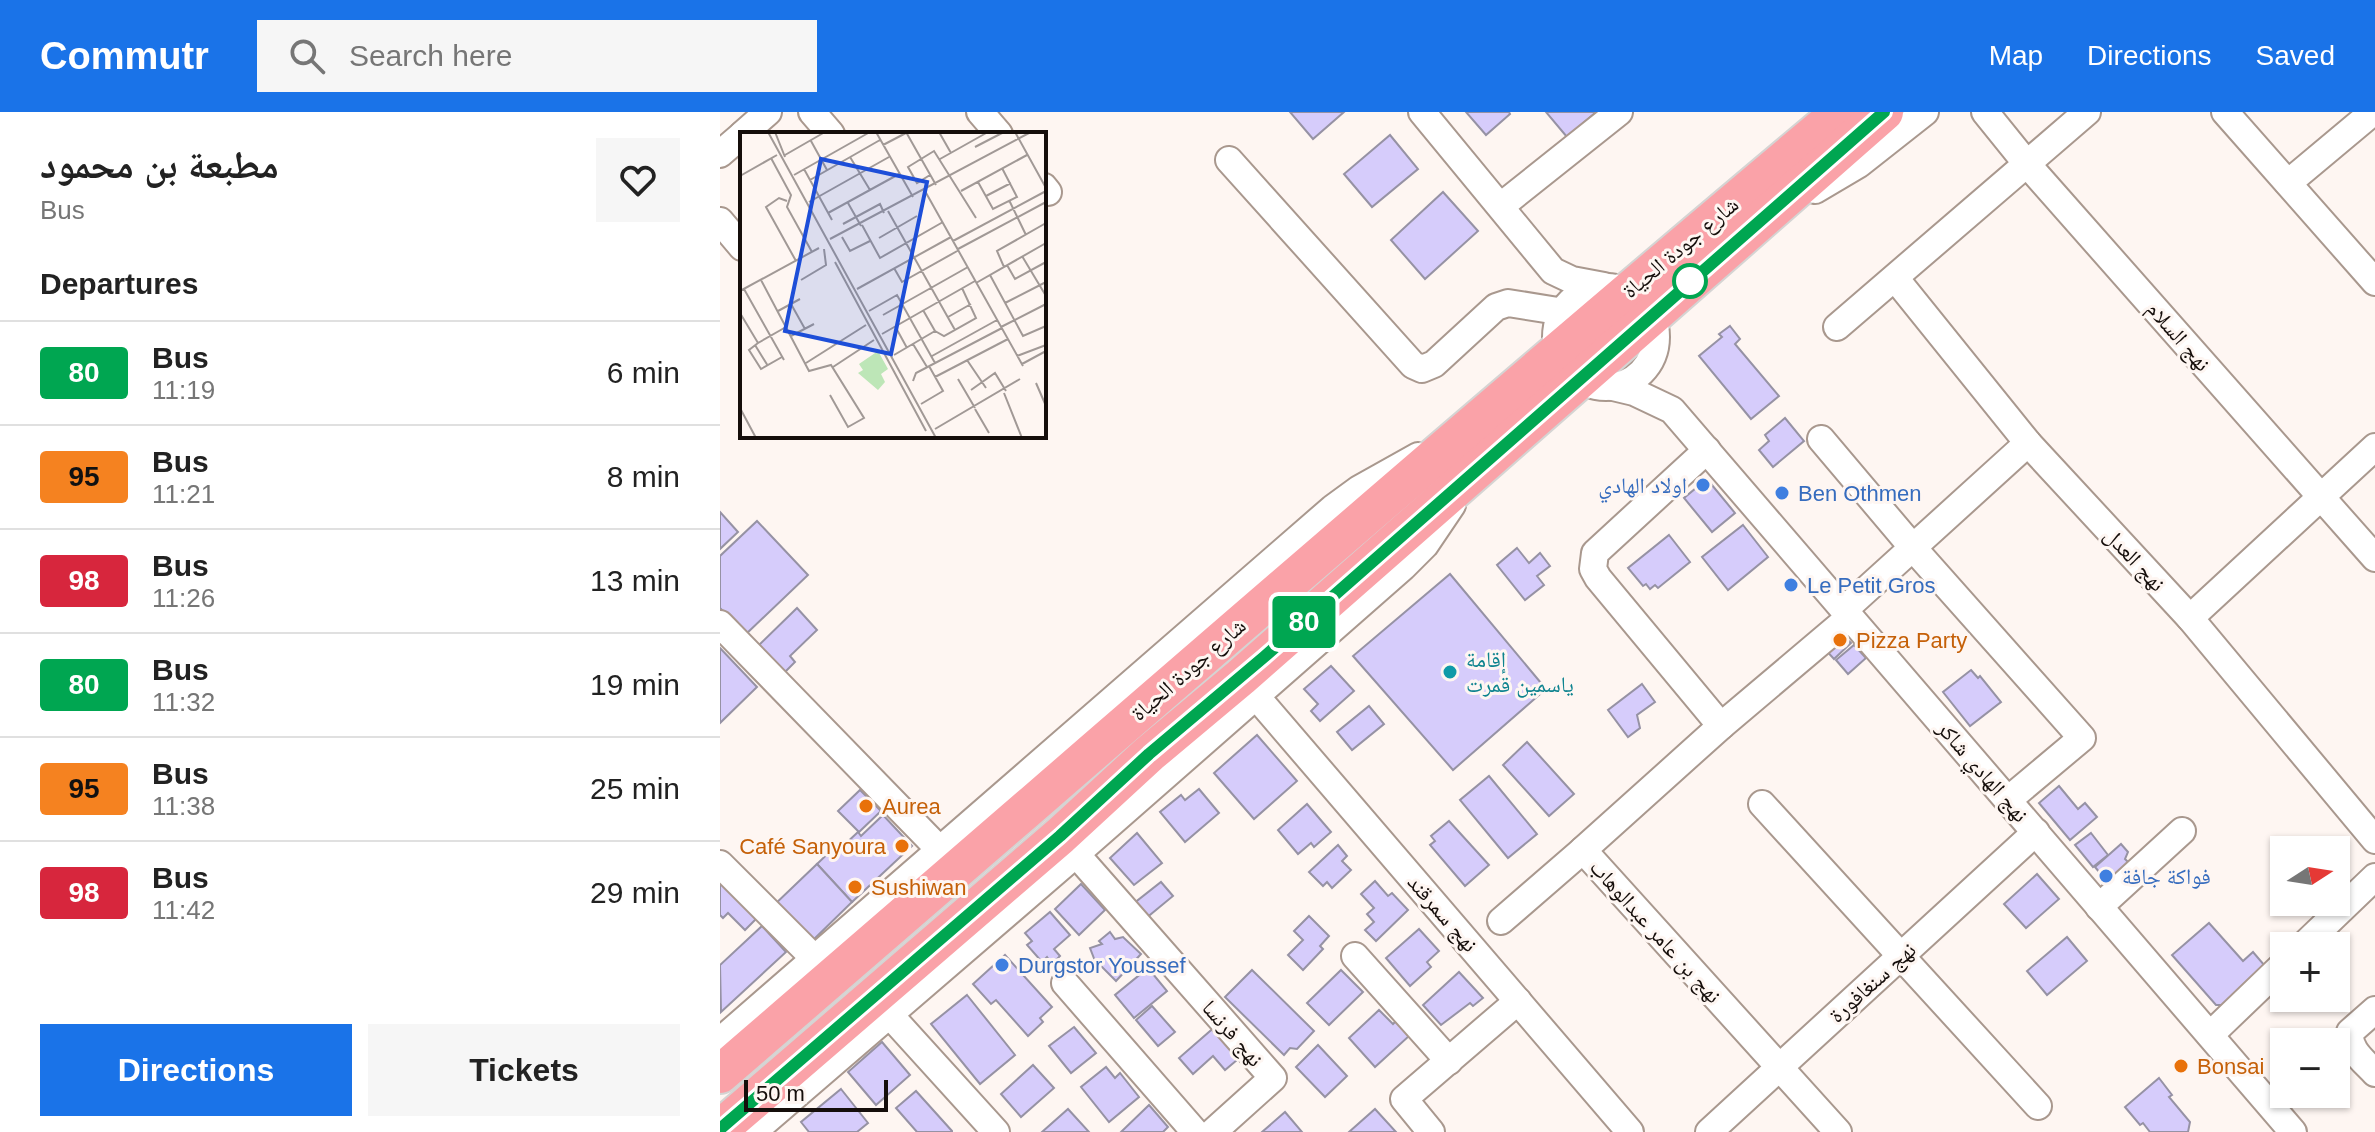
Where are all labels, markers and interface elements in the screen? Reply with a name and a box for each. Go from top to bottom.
search box [257,20,817,92]
icon: search [285,34,329,78]
text: Commutr [40,35,209,77]
text: Search here [349,39,512,72]
text: Map [1989,40,2043,71]
text: Directions [2087,40,2212,71]
text: Saved [2256,40,2335,71]
inset map [740,132,1046,438]
button: heart [596,138,680,222]
text: مطبعة بن محمود [40,144,279,186]
street label: شارع جودة الحياة [1617,192,1744,304]
text: Bus [40,195,85,225]
unlabelled marker [1673,264,1707,298]
text: Departures [40,267,198,300]
street label: نهج السلام [2140,296,2216,377]
text: Bus [152,341,209,374]
text: 6 min [607,356,680,389]
text: 80 [68,357,100,388]
text: 11:19 [152,375,215,405]
text: Bus [152,445,209,478]
text: 8 min [607,460,680,493]
text: 95 [68,461,100,492]
place label: اولاد الهادي [1598,473,1687,503]
marker: اولاد الهادي [1694,476,1712,494]
text: 11:21 [152,479,215,509]
place label: Ben Othmen [1798,481,1922,506]
marker: Ben Othmen [1773,484,1791,502]
street label: نهج العدل [2098,522,2170,597]
text: Bus [152,549,209,582]
text: 13 min [590,564,680,597]
text: 98 [68,565,100,596]
place label: Le Petit Gros [1807,573,1935,598]
marker: Le Petit Gros [1782,576,1800,594]
text: 11:26 [152,583,215,613]
line badge: 80 [1268,596,1340,648]
text: 80 [1288,606,1320,637]
street label: شارع جودة الحياة [1126,613,1251,727]
place label: Pizza Party [1856,628,1967,653]
marker: Pizza Party [1831,631,1849,649]
place label: إقامة ياسمين قمرت [1466,647,1574,698]
text: Bus [152,653,209,686]
marker: إقامة ياسمين قمرت [1441,663,1459,681]
text: 19 min [590,668,680,701]
text: 80 [68,669,100,700]
text: 11:32 [152,687,215,717]
street label: نهج الهادي شاكر [1928,715,2033,830]
text: Bus [152,757,209,790]
text: 25 min [590,772,680,805]
text: 95 [68,773,100,804]
text: 11:38 [152,791,215,821]
place label: Aurea [882,794,941,819]
marker: Aurea [857,797,875,815]
place label: Café Sanyoura [739,834,887,859]
north arrow [2270,836,2350,916]
map controls [2270,836,2350,1108]
marker: Café Sanyoura [893,837,911,855]
street label: نهج بن عامر عبدالوهاب [1584,855,1726,1009]
text: Bus [152,861,209,894]
place label: فواكة جافة [2122,864,2211,889]
marker: فواكة جافة [2097,867,2115,885]
street label: نهج سمرقند [1402,870,1483,958]
place label: Sushiwan [871,875,966,900]
text: 29 min [590,876,680,909]
text: 98 [68,877,100,908]
marker: Sushiwan [846,878,864,896]
text: 11:42 [152,895,215,925]
button: + [2270,932,2350,1012]
street label: نهج سنغافورة [1824,937,1921,1028]
place label: Durgstor Youssef [1018,953,1186,978]
marker: Durgstor Youssef [993,956,1011,974]
street label: نهج فرنسا [1196,995,1268,1072]
button: Directions [40,1024,352,1116]
button: Tickets [368,1024,680,1116]
button: − [2270,1028,2350,1108]
place label: Bonsai [2197,1054,2264,1079]
marker: Bonsai [2172,1057,2190,1075]
scale bar [744,1076,888,1112]
text: 50 m [756,1081,805,1106]

